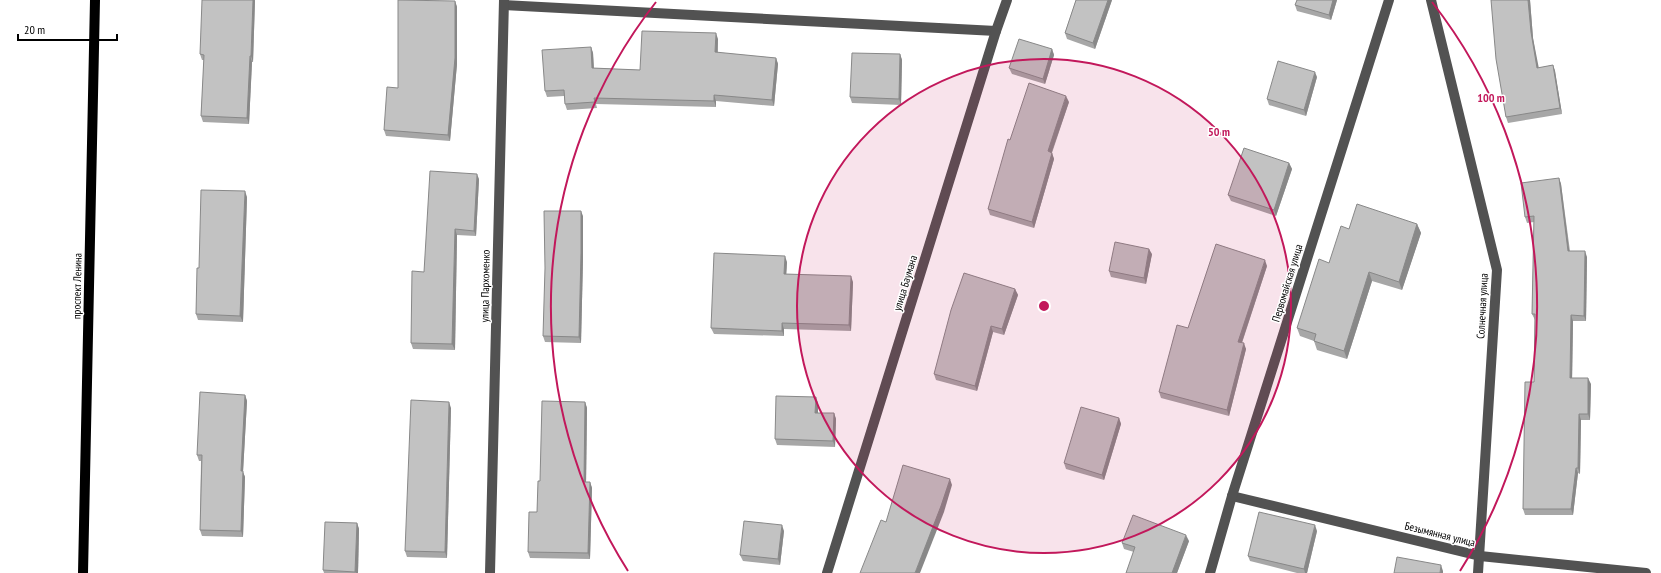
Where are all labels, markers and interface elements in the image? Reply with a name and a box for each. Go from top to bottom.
scale bar [18,16,117,42]
text: 20 m [24,22,45,37]
text: 100 m [1477,90,1505,105]
text: 50 m [1208,124,1230,139]
street label: Первомайская улица [1268,242,1306,324]
street label: улица Пархоменко [477,249,493,323]
street label: проспект Ленина [69,253,85,319]
street label: улица Баумана [890,253,920,313]
street label: Солнечная улица [1473,273,1491,339]
centre of rings [1037,299,1051,313]
street label: Безымянная улица [1403,518,1477,550]

